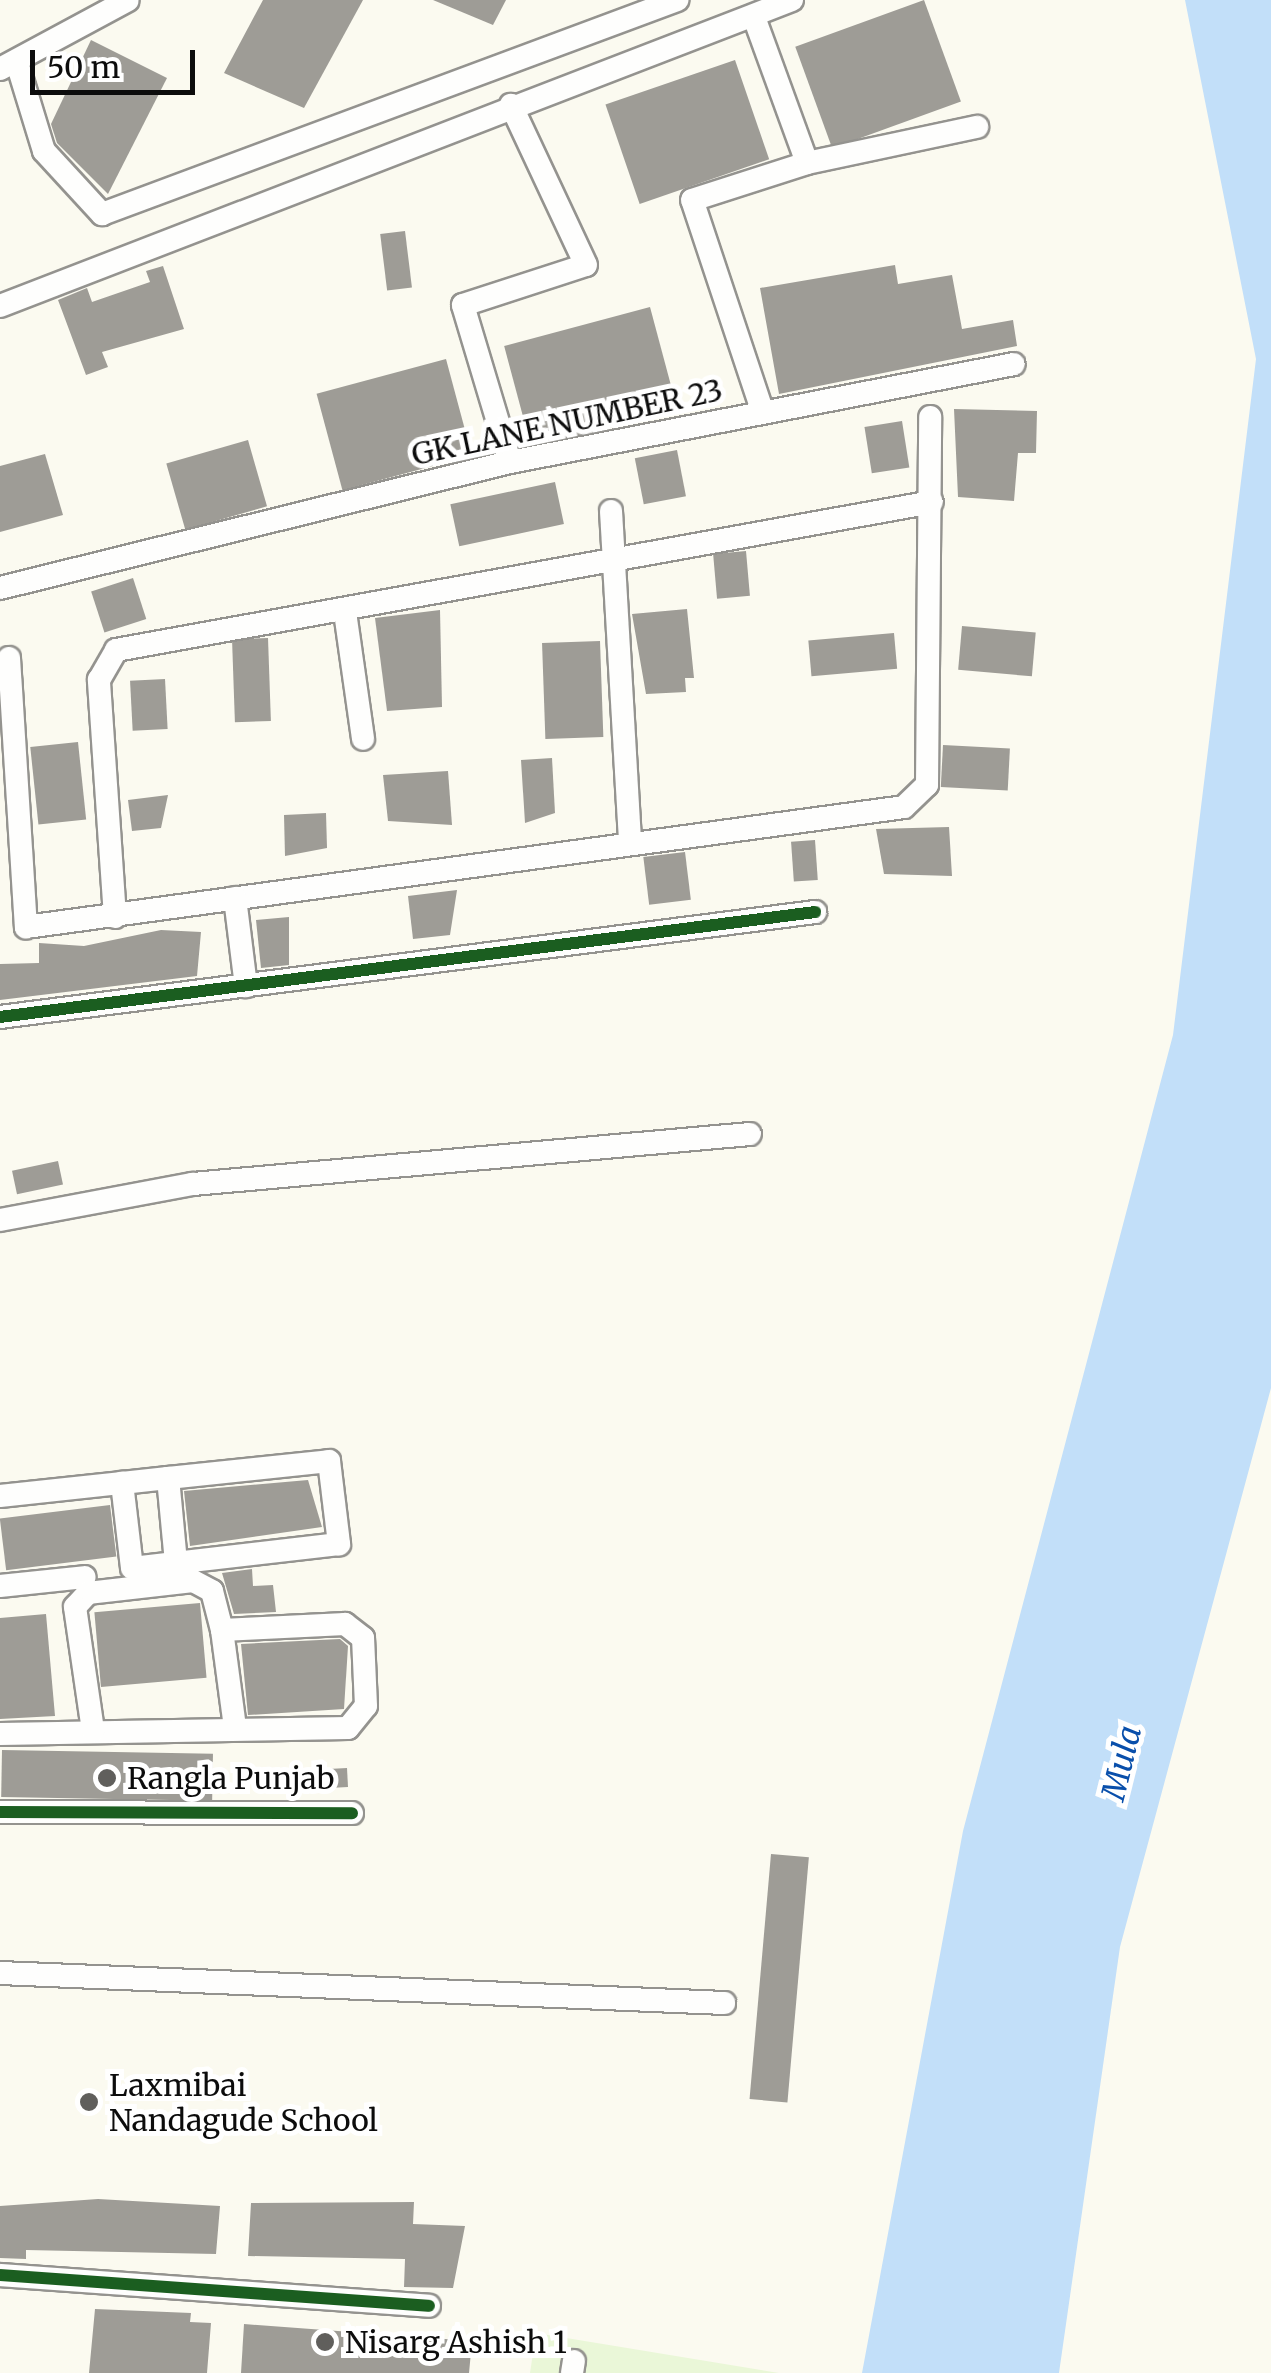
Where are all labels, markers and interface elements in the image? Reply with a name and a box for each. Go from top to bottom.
scale bar [35,30,200,92]
text: 50 m [47,48,120,86]
street label: GK LANE NUMBER 23 [408,371,726,473]
water label: Mula [1094,1722,1150,1804]
place label: Rangla Punjab [127,1760,334,1796]
marker: Rangla Punjab [96,1767,118,1789]
place label: Laxmibai Nandagude School [109,2067,378,2138]
marker: Laxmibai Nandagude School [78,2091,100,2113]
place label: Nisarg Ashish 1 [345,2324,567,2360]
marker: Nisarg Ashish 1 [314,2331,336,2353]

